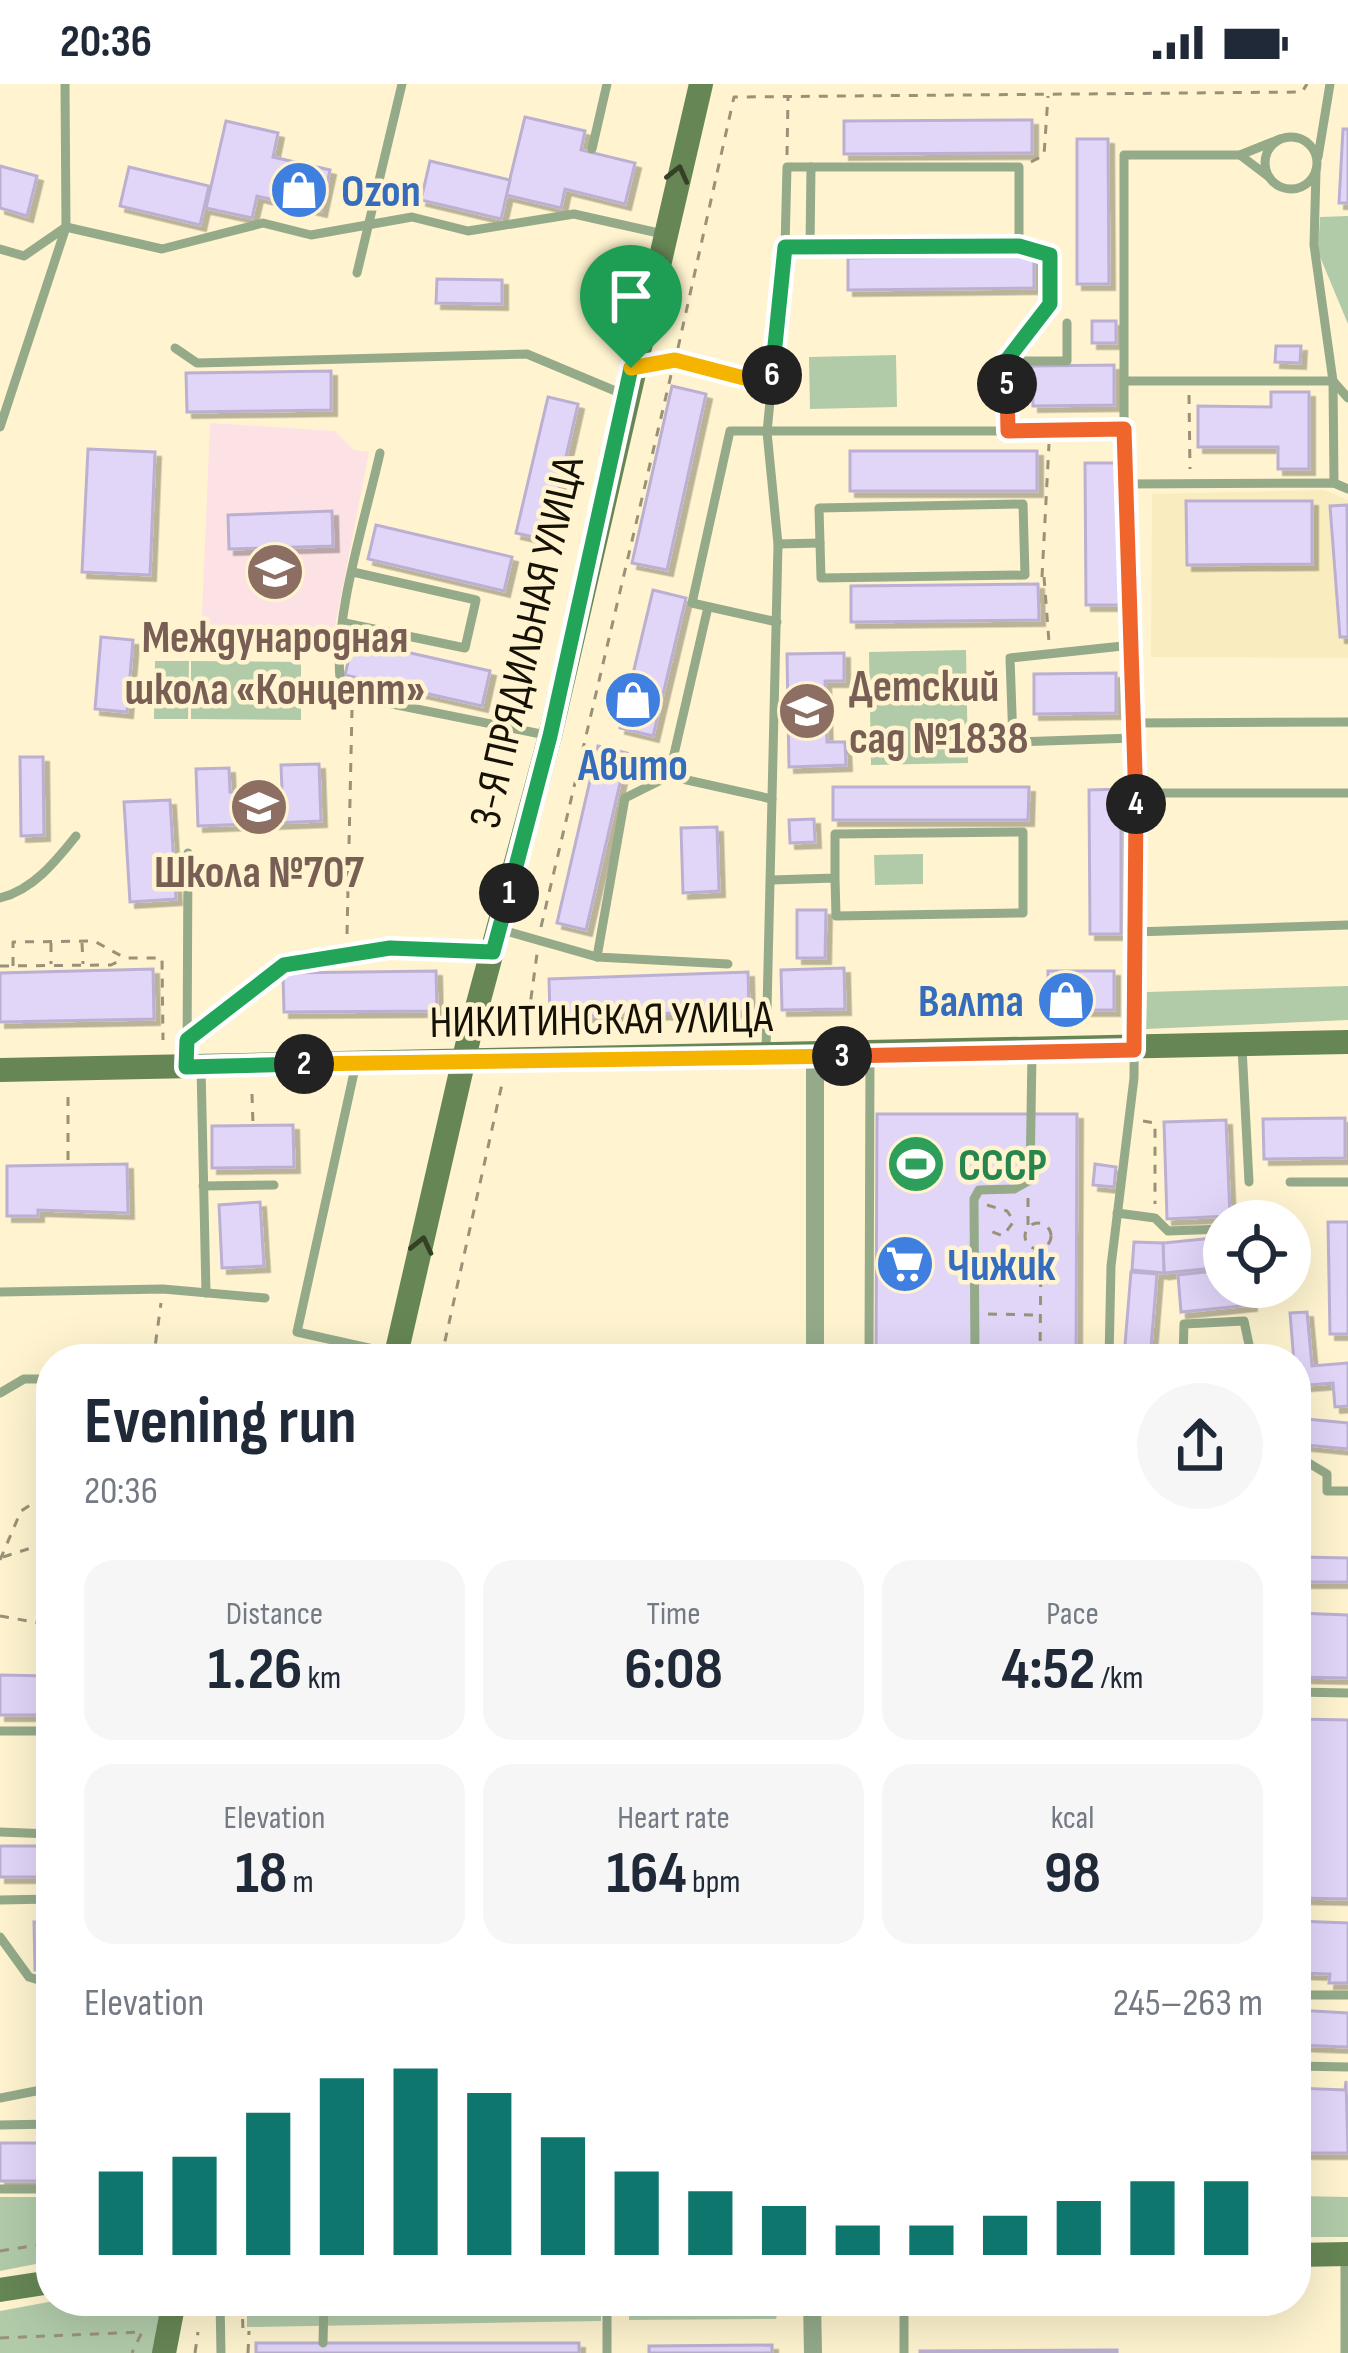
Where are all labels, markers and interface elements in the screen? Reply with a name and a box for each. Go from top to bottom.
text: 20:36 [60,15,152,70]
shop icon: Ozon [268,159,330,221]
one-way arrow [664,164,689,184]
place label: Ozon [341,165,421,220]
pin [580,245,682,368]
icon: arrive [598,263,664,329]
pin: 6 [742,345,802,405]
pin: 5 [977,354,1037,414]
text: 6 [764,355,780,395]
text: 5 [1000,364,1014,404]
street label: 3-Я ПРЯДИЛЬНАЯ УЛИЦА [458,451,597,834]
school or university icon: Международная школа «Концепт» [244,541,306,603]
place label: Международная школа «Концепт» [125,611,425,718]
place label: Детский сад №1838 [849,660,1028,767]
shop icon: Авито [602,669,664,731]
school or university icon: Детский сад №1838 [776,680,838,742]
place label: Авито [577,739,688,794]
pin: 4 [1106,774,1166,834]
school or university icon: Школа №707 [228,776,290,838]
text: 4 [1128,784,1144,824]
place label: Школа №707 [154,846,364,901]
pin: 1 [479,863,539,923]
text: 1 [503,873,515,913]
shop icon: Валта [1035,969,1097,1031]
place label: Валта [918,975,1024,1030]
street label: НИКИТИНСКАЯ УЛИЦА [429,990,774,1051]
pin: 3 [812,1026,872,1086]
pin: 2 [274,1034,334,1094]
text: 3 [835,1036,849,1076]
text: 2 [297,1044,311,1084]
sports icon: СССР [885,1133,947,1195]
place label: СССР [958,1139,1047,1194]
map controls [1203,1200,1311,1308]
button: locate [1203,1200,1311,1308]
supermarket icon: Чижик [874,1233,936,1295]
one-way arrow [408,1236,433,1256]
place label: Чижик [947,1239,1056,1294]
text: Evening run [84,1383,357,1462]
button: share [1137,1383,1263,1509]
text: 20:36 [84,1468,158,1515]
text: Distance [226,1594,323,1634]
text: Time [647,1594,701,1634]
text: Pace [1046,1594,1099,1634]
text: 1.26 [208,1634,302,1706]
text: 6:08 [624,1634,723,1706]
text: 4:52 [1001,1634,1095,1706]
text: km [302,1658,341,1698]
text: /km [1095,1658,1144,1698]
text: Elevation [224,1798,325,1838]
text: Heart rate [617,1798,730,1838]
text: kcal [1051,1798,1094,1838]
text: 18 [235,1838,287,1910]
text: 164 [606,1838,687,1910]
text: 98 [1044,1838,1101,1910]
text: m [287,1862,314,1902]
text: bpm [687,1862,741,1902]
text: Elevation [84,1980,204,2027]
text: 245–263 m [1113,1980,1263,2027]

